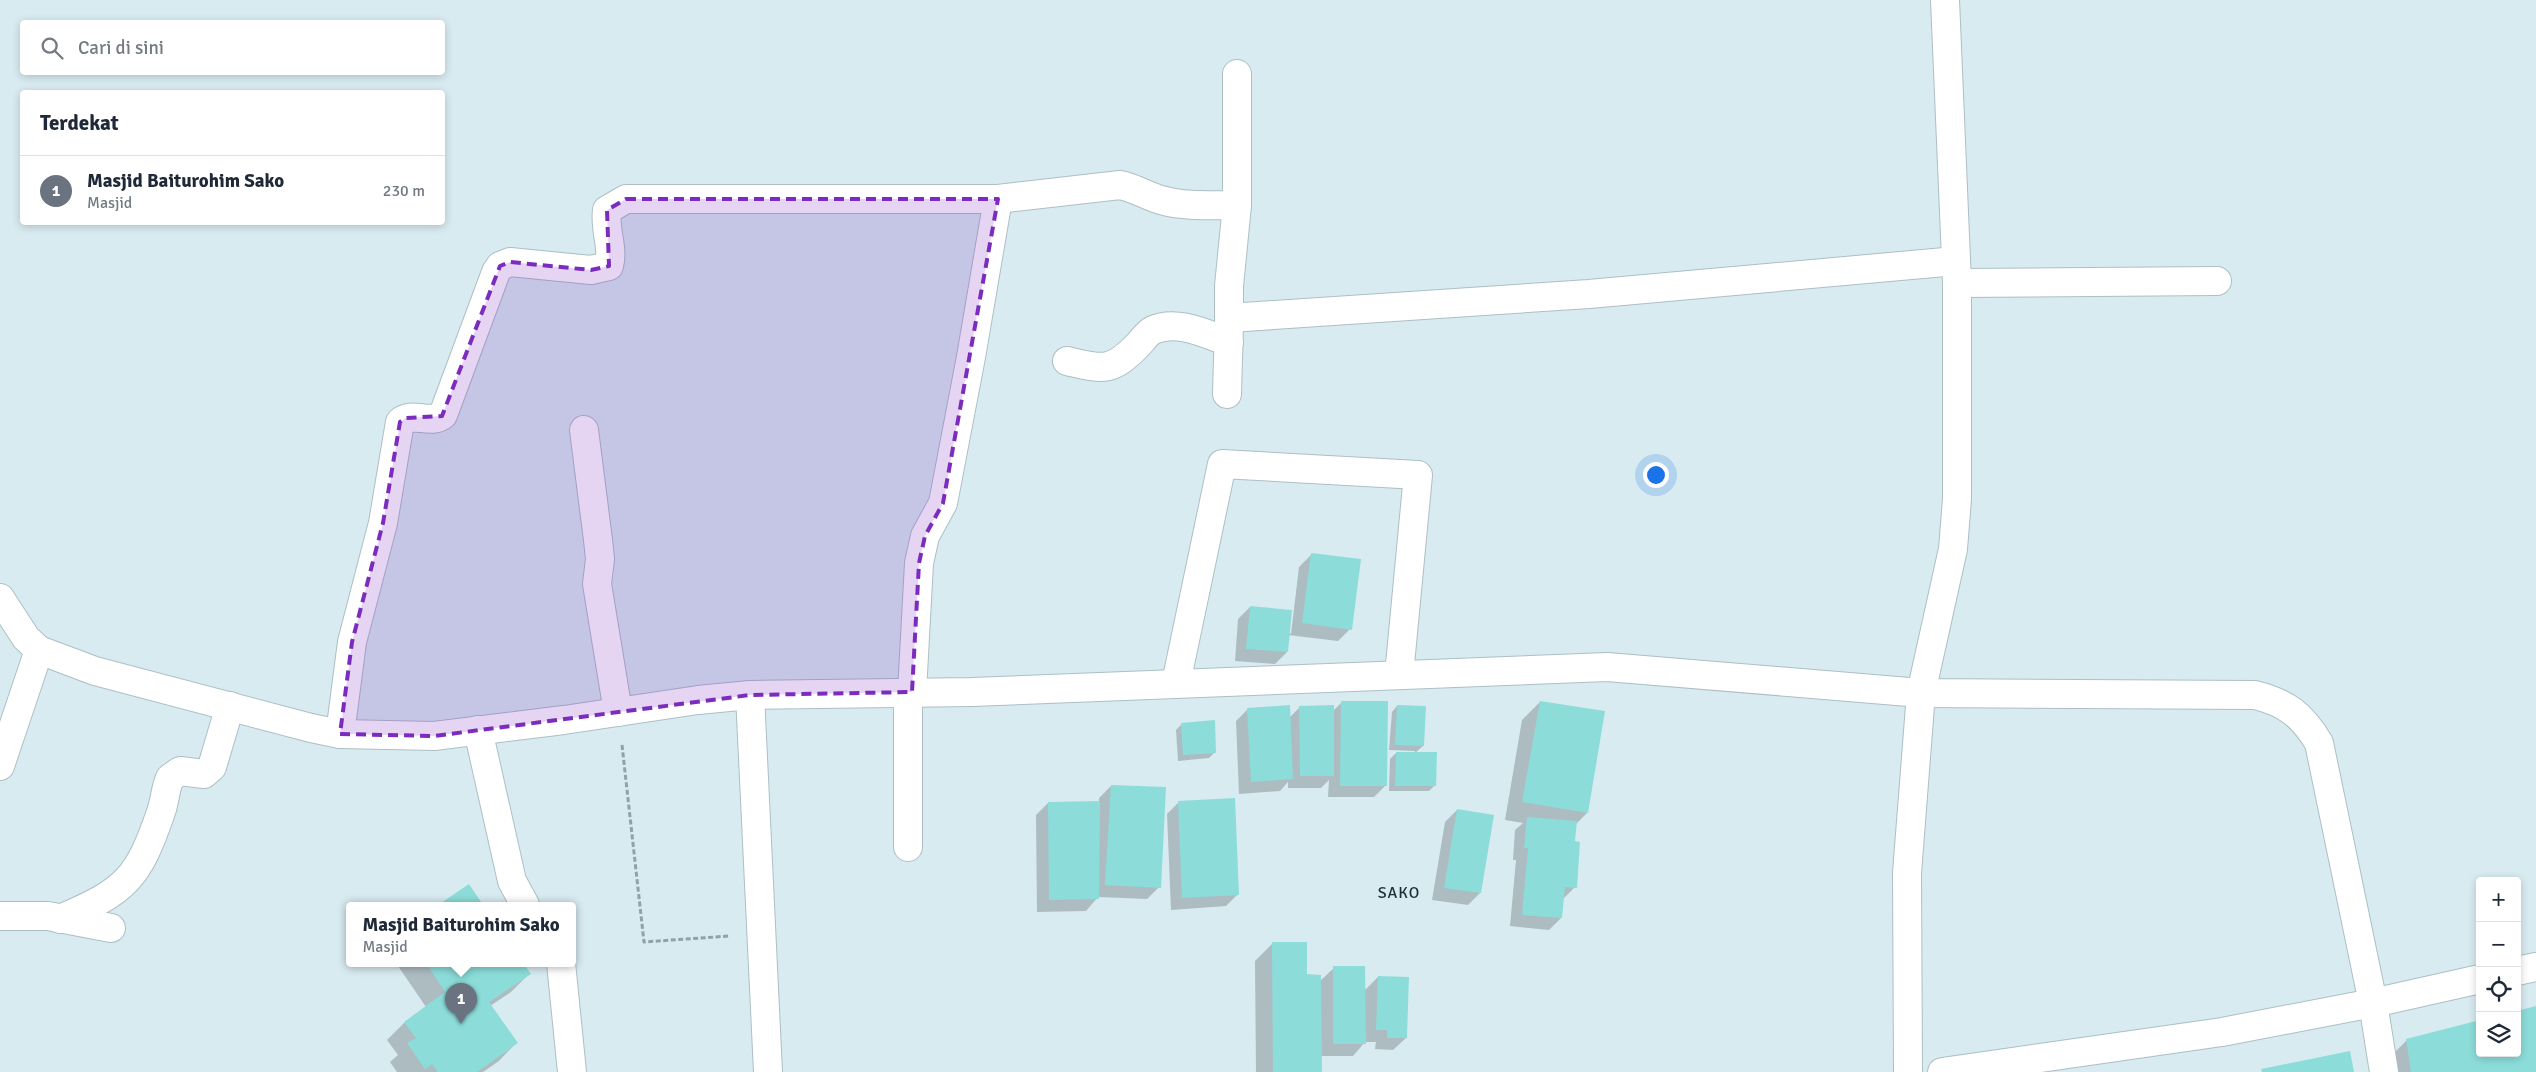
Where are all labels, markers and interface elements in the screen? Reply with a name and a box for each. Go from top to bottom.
search box [20,20,445,75]
icon: search [38,34,66,62]
text: Cari di sini [78,36,164,60]
text: Terdekat [40,110,119,136]
text: Masjid Baiturohim Sako [87,169,284,193]
text: 1 [52,181,60,201]
text: 230 m [383,181,425,201]
text: Masjid [87,193,132,213]
your location [1643,462,1669,488]
map controls [2476,877,2521,1057]
button: + [2476,877,2521,922]
district label: SAKO [1378,883,1420,903]
popup [346,902,576,967]
text: Masjid Baiturohim Sako [362,913,560,937]
button: − [2476,922,2521,967]
text: Masjid [362,937,408,957]
button: locate [2476,967,2521,1012]
pin: 1 [445,983,477,1024]
button: layers [2476,1012,2521,1057]

